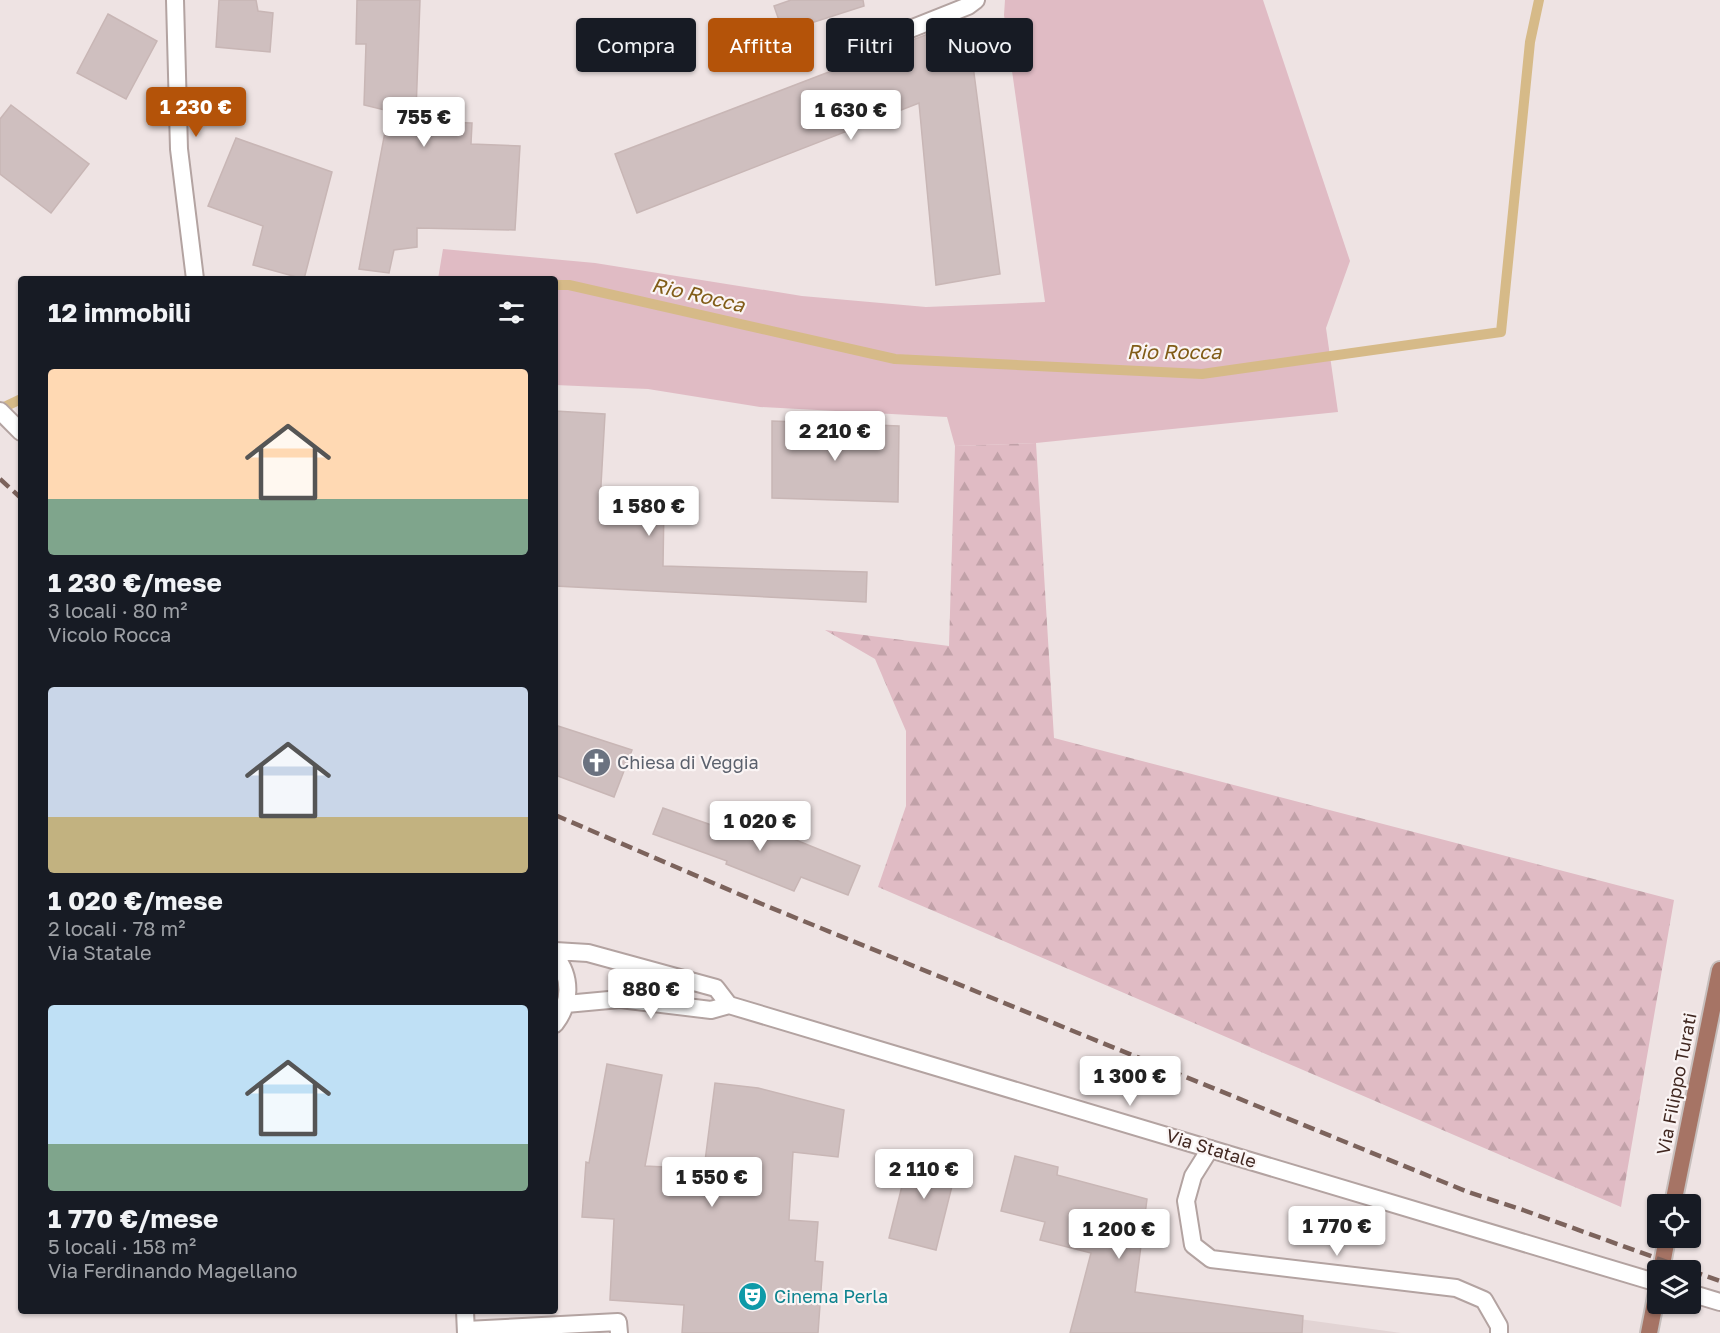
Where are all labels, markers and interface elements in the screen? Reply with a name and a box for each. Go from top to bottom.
chip: Compra [576,18,696,72]
chip: Affitta [708,18,814,72]
chip: Filtri [826,18,914,72]
chip: Nuovo [926,18,1033,72]
pin: 1 230 € [141,87,251,138]
pin: 1 630 € [796,90,906,141]
text: 1 230 € [160,94,232,118]
pin: 755 € [382,97,466,148]
text: 1 630 € [815,97,887,121]
text: 755 € [397,104,451,128]
water label: Rio Rocca [650,272,748,316]
icon: filters [495,296,528,329]
text: 12 immobili [48,297,191,328]
water label: Rio Rocca [1127,339,1222,363]
icon: home [234,408,342,516]
pin: 2 210 € [780,411,890,462]
text: 2 210 € [799,418,871,442]
pin: 1 580 € [594,486,704,537]
text: 1 580 € [613,493,685,517]
text: 1 230 €/mese [48,567,222,598]
text: 3 locali · 80 m² [48,598,187,622]
text: Vicolo Rocca [48,622,171,646]
icon: home [234,726,342,834]
church icon: Chiesa di Veggia [580,747,612,779]
place label: Chiesa di Veggia [617,751,759,773]
pin: 1 020 € [705,801,815,852]
text: 1 020 € [724,808,796,832]
text: 1 020 €/mese [48,885,223,916]
text: 2 locali · 78 m² [48,916,185,940]
text: Via Statale [48,940,152,964]
pin: 880 € [609,969,693,1020]
text: 880 € [622,976,680,1000]
street label: Via Filippo Turati [1651,1011,1701,1157]
icon: home [234,1044,342,1152]
pin: 1 300 € [1075,1056,1185,1107]
text: 1 300 € [1094,1063,1166,1087]
street label: Via Statale [1163,1124,1259,1172]
pin: 2 110 € [869,1149,979,1200]
text: 2 110 € [889,1156,959,1180]
pin: 1 550 € [657,1157,767,1208]
text: 1 550 € [676,1164,748,1188]
map controls [1647,1194,1701,1314]
button: locate [1647,1194,1701,1248]
text: 1 770 €/mese [48,1203,218,1234]
pin: 1 770 € [1282,1206,1392,1257]
pin: 1 200 € [1064,1209,1174,1260]
text: 1 770 € [1302,1213,1372,1237]
text: 1 200 € [1083,1216,1155,1240]
text: 5 locali · 158 m² [48,1234,196,1258]
text: Via Ferdinando Magellano [48,1258,298,1282]
button: layers [1647,1260,1701,1314]
theatre icon: Cinema Perla [737,1281,769,1313]
place label: Cinema Perla [774,1285,888,1307]

